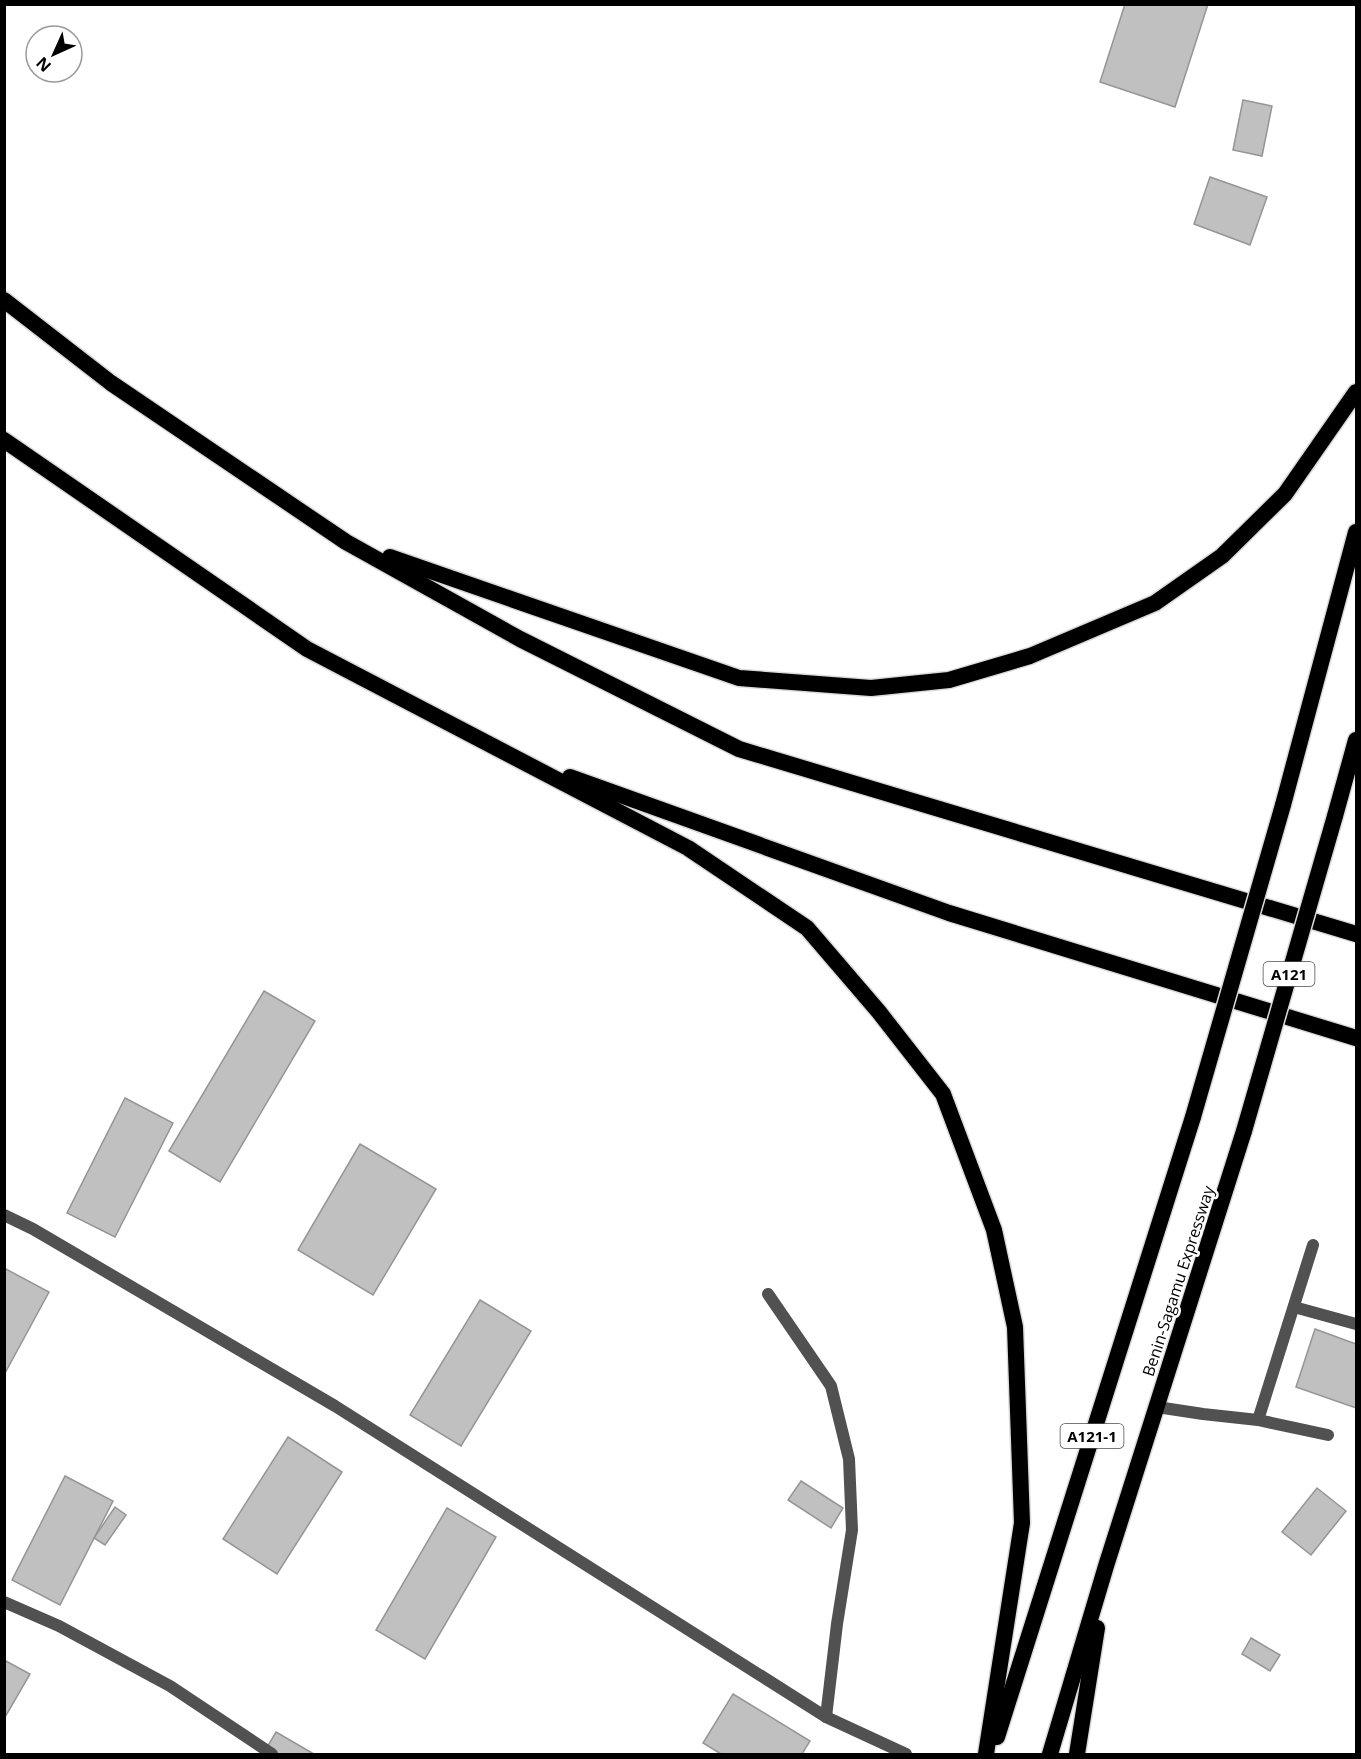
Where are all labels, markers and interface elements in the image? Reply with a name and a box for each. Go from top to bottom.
north arrow [24,24,84,84]
text: N [31,52,56,77]
road number: A121 [1264,962,1314,986]
street label: Benin-Sagamu Expressway [1137,1182,1220,1379]
road number: A121-1 [1060,1424,1124,1448]

